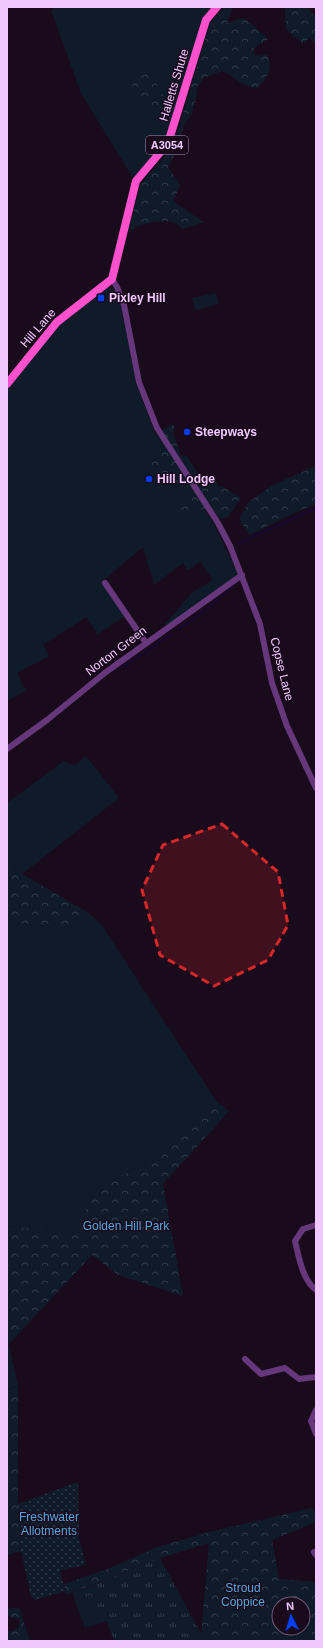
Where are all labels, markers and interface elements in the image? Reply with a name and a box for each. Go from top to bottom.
street label: Halletts Shute [156,47,192,123]
road number: A3054 [146,136,188,154]
place label: Pixley Hill [109,291,166,305]
marker: Pixley Hill [96,293,106,303]
street label: Hill Lane [17,306,59,350]
place label: Steepways [195,425,257,439]
marker: Steepways [182,427,192,437]
place label: Hill Lodge [157,472,215,486]
marker: Hill Lodge [144,474,154,484]
street label: Norton Green [83,624,149,678]
street label: Copse Lane [267,636,297,702]
park label: Golden Hill Park [83,1219,170,1233]
park label: Freshwater Allotments [19,1510,79,1538]
park label: Stroud Coppice [221,1581,265,1609]
north arrow [271,1596,311,1636]
text: N [286,1600,295,1612]

